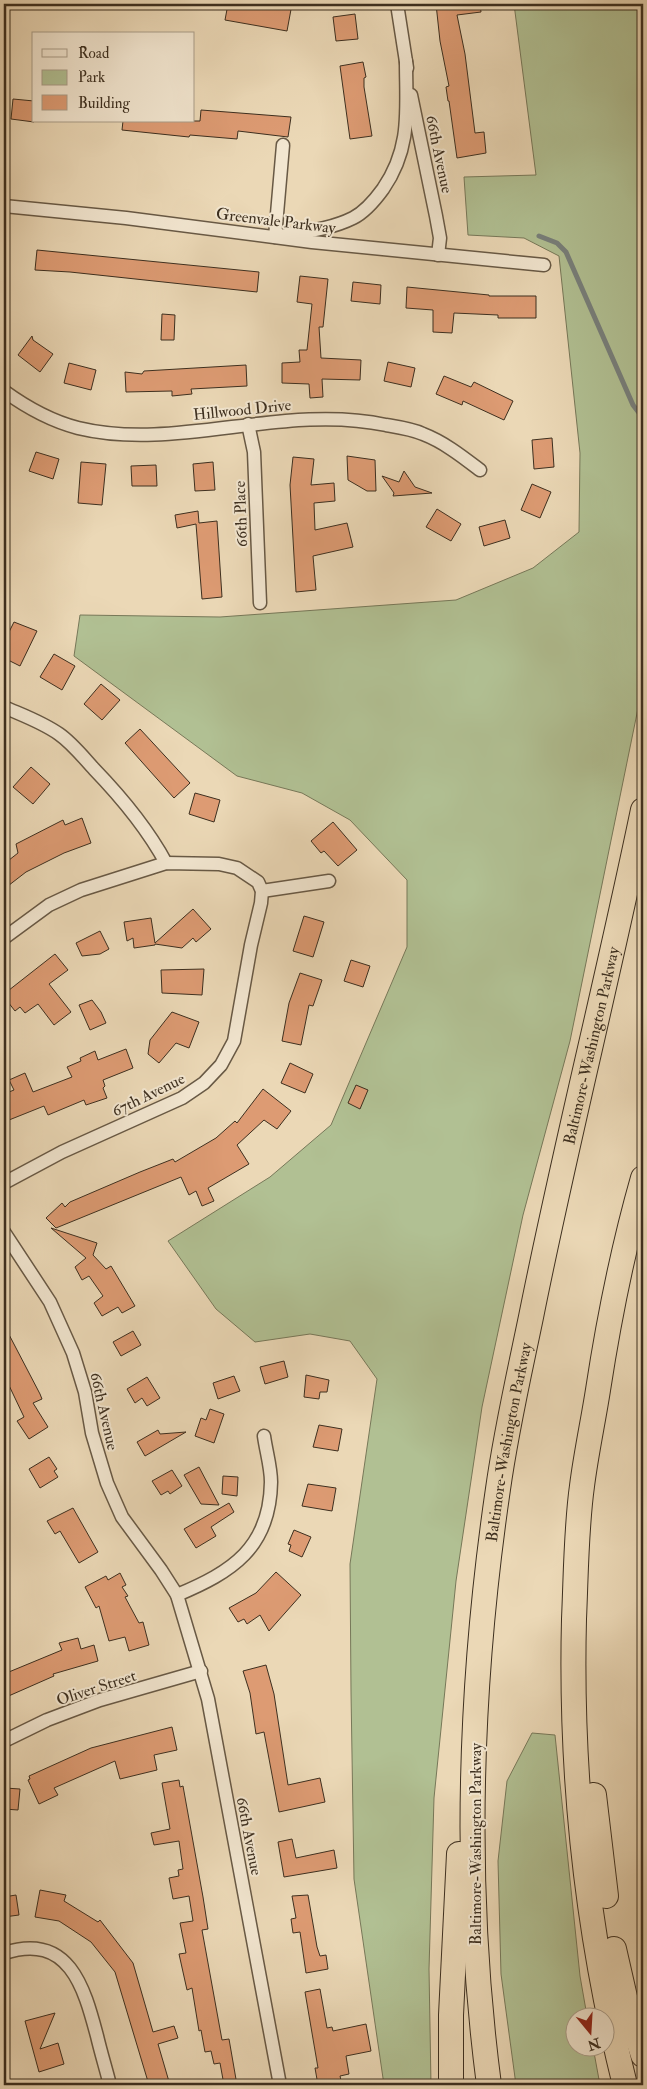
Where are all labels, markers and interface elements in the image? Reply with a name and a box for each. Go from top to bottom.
legend [32,32,195,122]
text: Road [78,44,110,63]
text: Park [78,68,105,87]
text: Building [78,94,130,113]
street label: 66th Avenue [421,113,457,195]
street label: Greenvale Parkway [215,204,338,238]
street label: Hillwood Drive [192,395,292,425]
street label: 66th Place [230,480,252,547]
street label: Baltimore-Washington Parkway [559,944,624,1147]
street label: 67th Avenue [109,1069,188,1121]
street label: Baltimore-Washington Parkway [482,1340,537,1543]
street label: 66th Avenue [85,1370,123,1452]
street label: Oliver Street [54,1666,139,1710]
street label: Baltimore-Washington Parkway [466,1742,486,1945]
street label: 66th Avenue [232,1795,266,1877]
north arrow [564,2006,614,2056]
text: N [585,2034,603,2054]

